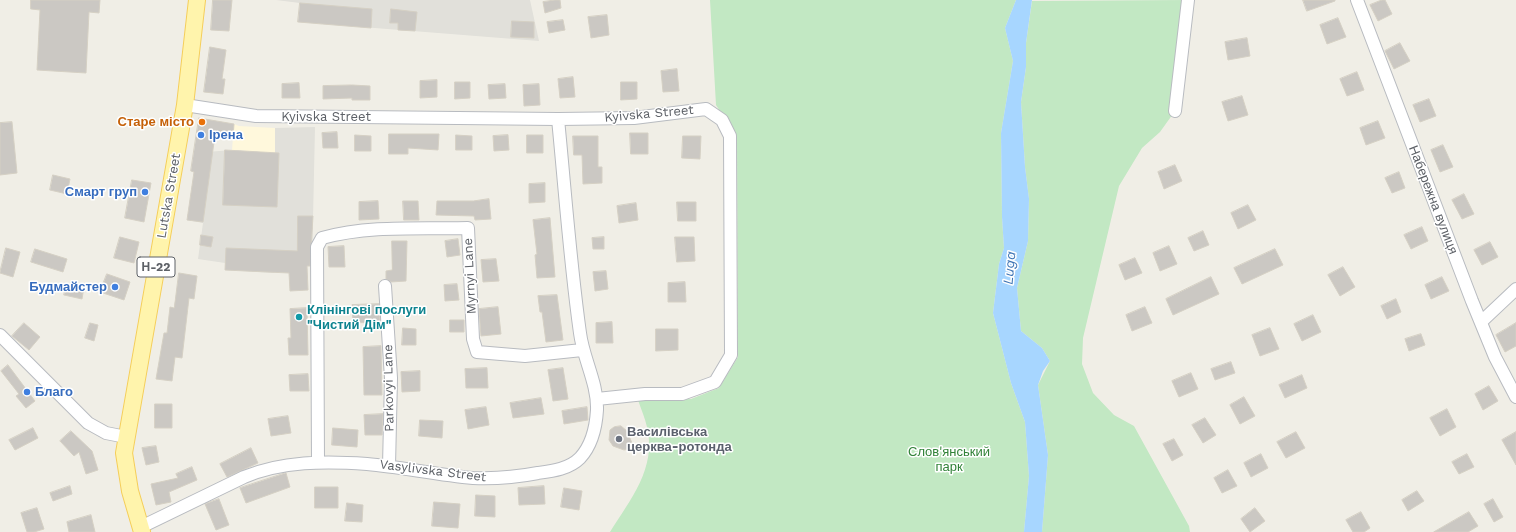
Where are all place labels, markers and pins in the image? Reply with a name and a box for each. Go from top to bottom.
place label: Старе місто [118,114,194,130]
marker: Старе місто [197,117,207,127]
place label: Ірена [209,127,243,143]
marker: Ірена [196,130,206,140]
place label: Смарт груп [65,184,137,200]
marker: Смарт груп [140,187,150,197]
place label: Будмайстер [29,279,107,295]
marker: Будмайстер [110,282,120,292]
place label: Клінінгові послуги "Чистий Дім" [307,302,426,333]
marker: Клінінгові послуги "Чистий Дім" [294,312,304,322]
place label: Благо [35,384,73,400]
marker: Благо [22,387,32,397]
place label: Василівська церква-ротонда [627,424,732,455]
marker: Василівська церква-ротонда [614,434,624,444]

